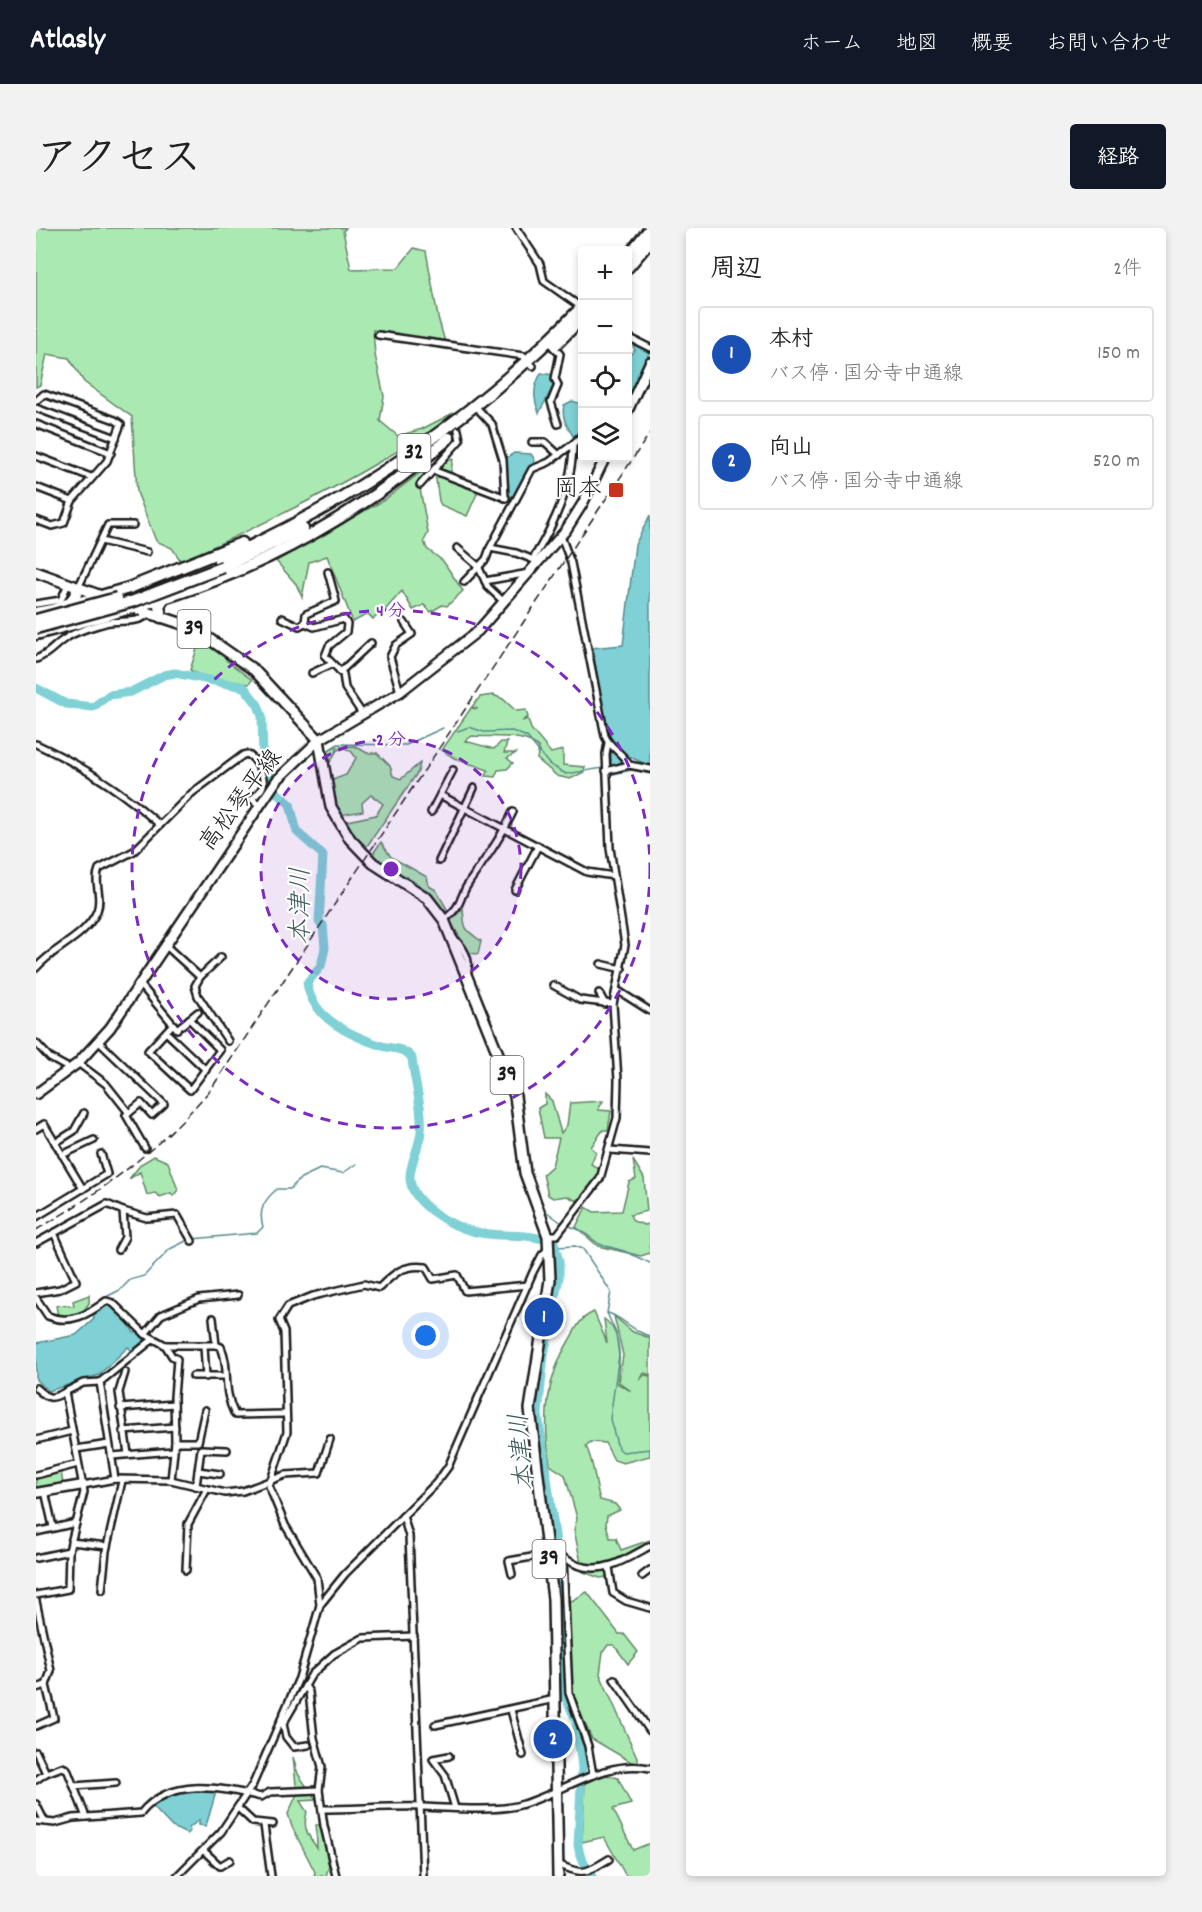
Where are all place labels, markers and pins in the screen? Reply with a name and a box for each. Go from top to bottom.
place label: 岡本 [554,473,602,507]
marker: 岡本 [607,481,625,499]
centre of rings [381,859,401,879]
pin: 1 [524,1294,564,1340]
pin: 2 [534,1716,572,1762]

